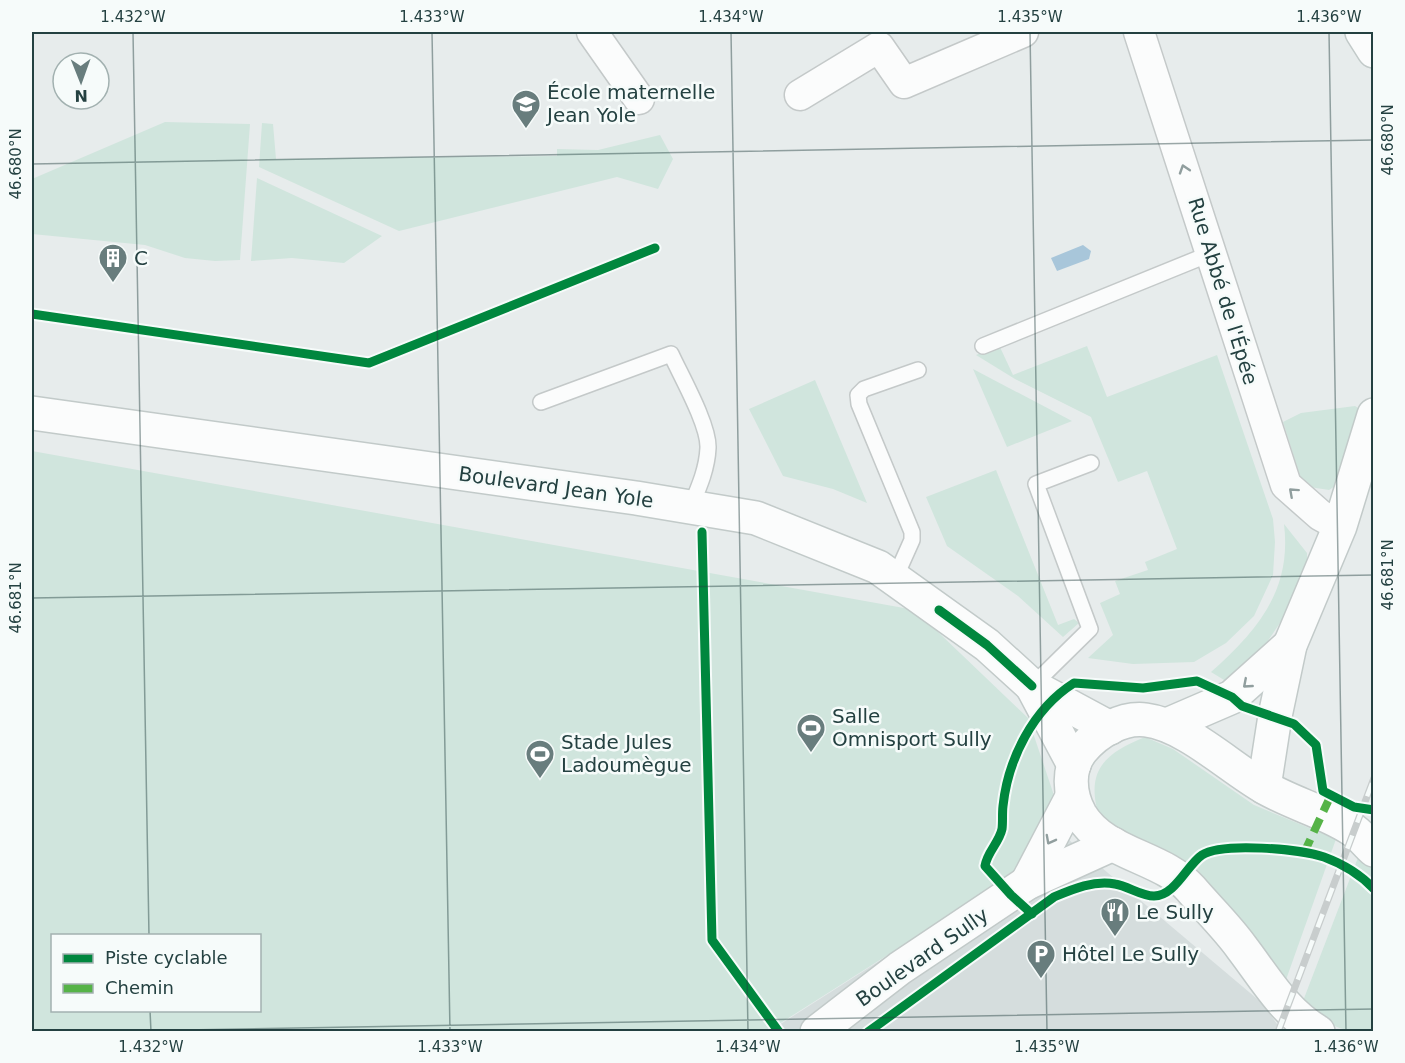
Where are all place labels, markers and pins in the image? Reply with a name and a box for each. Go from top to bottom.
place label: École maternelle Jean Yole [545,80,715,127]
school or university icon: École maternelle Jean Yole [510,88,542,130]
building icon: C [97,242,129,284]
place label: C [134,246,148,270]
place label: Salle Omnisport Sully [832,704,992,751]
sports icon: Salle Omnisport Sully [795,712,827,754]
place label: Stade Jules Ladoumègue [561,730,691,777]
sports icon: Stade Jules Ladoumègue [524,738,556,780]
restaurant icon: Le Sully [1099,896,1131,938]
place label: Le Sully [1136,900,1214,924]
parking icon: Hôtel Le Sully [1025,938,1057,980]
place label: Hôtel Le Sully [1062,942,1199,966]

